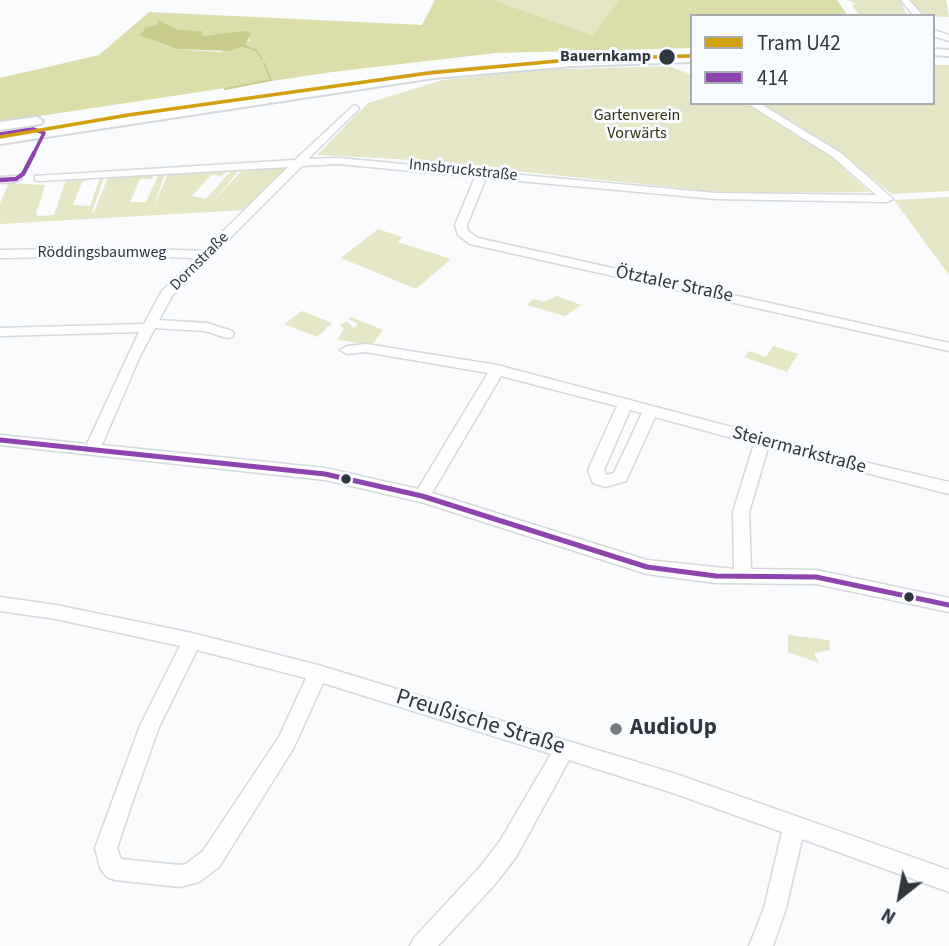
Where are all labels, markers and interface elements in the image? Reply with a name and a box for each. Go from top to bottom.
legend [690,14,935,105]
text: Tram U42 [757,28,841,58]
place label: Bauernkamp [560,47,651,67]
marker: Bauernkamp [657,47,677,67]
text: 414 [757,63,788,93]
park label: Gartenverein Vorwärts [594,106,680,144]
street label: Innsbruckstraße [408,156,518,186]
street label: Dornstraße [167,229,233,295]
street label: Röddingsbaumweg [38,243,166,263]
street label: Ötztaler Straße [613,261,735,309]
street label: Steiermarkstraße [730,422,868,480]
unlabelled marker [339,472,353,486]
unlabelled marker [902,590,916,604]
street label: Preußische Straße [392,684,568,762]
place label: AudioUp [630,715,717,743]
marker: AudioUp [608,721,624,737]
north arrow [865,862,935,932]
text: N [877,901,901,930]

